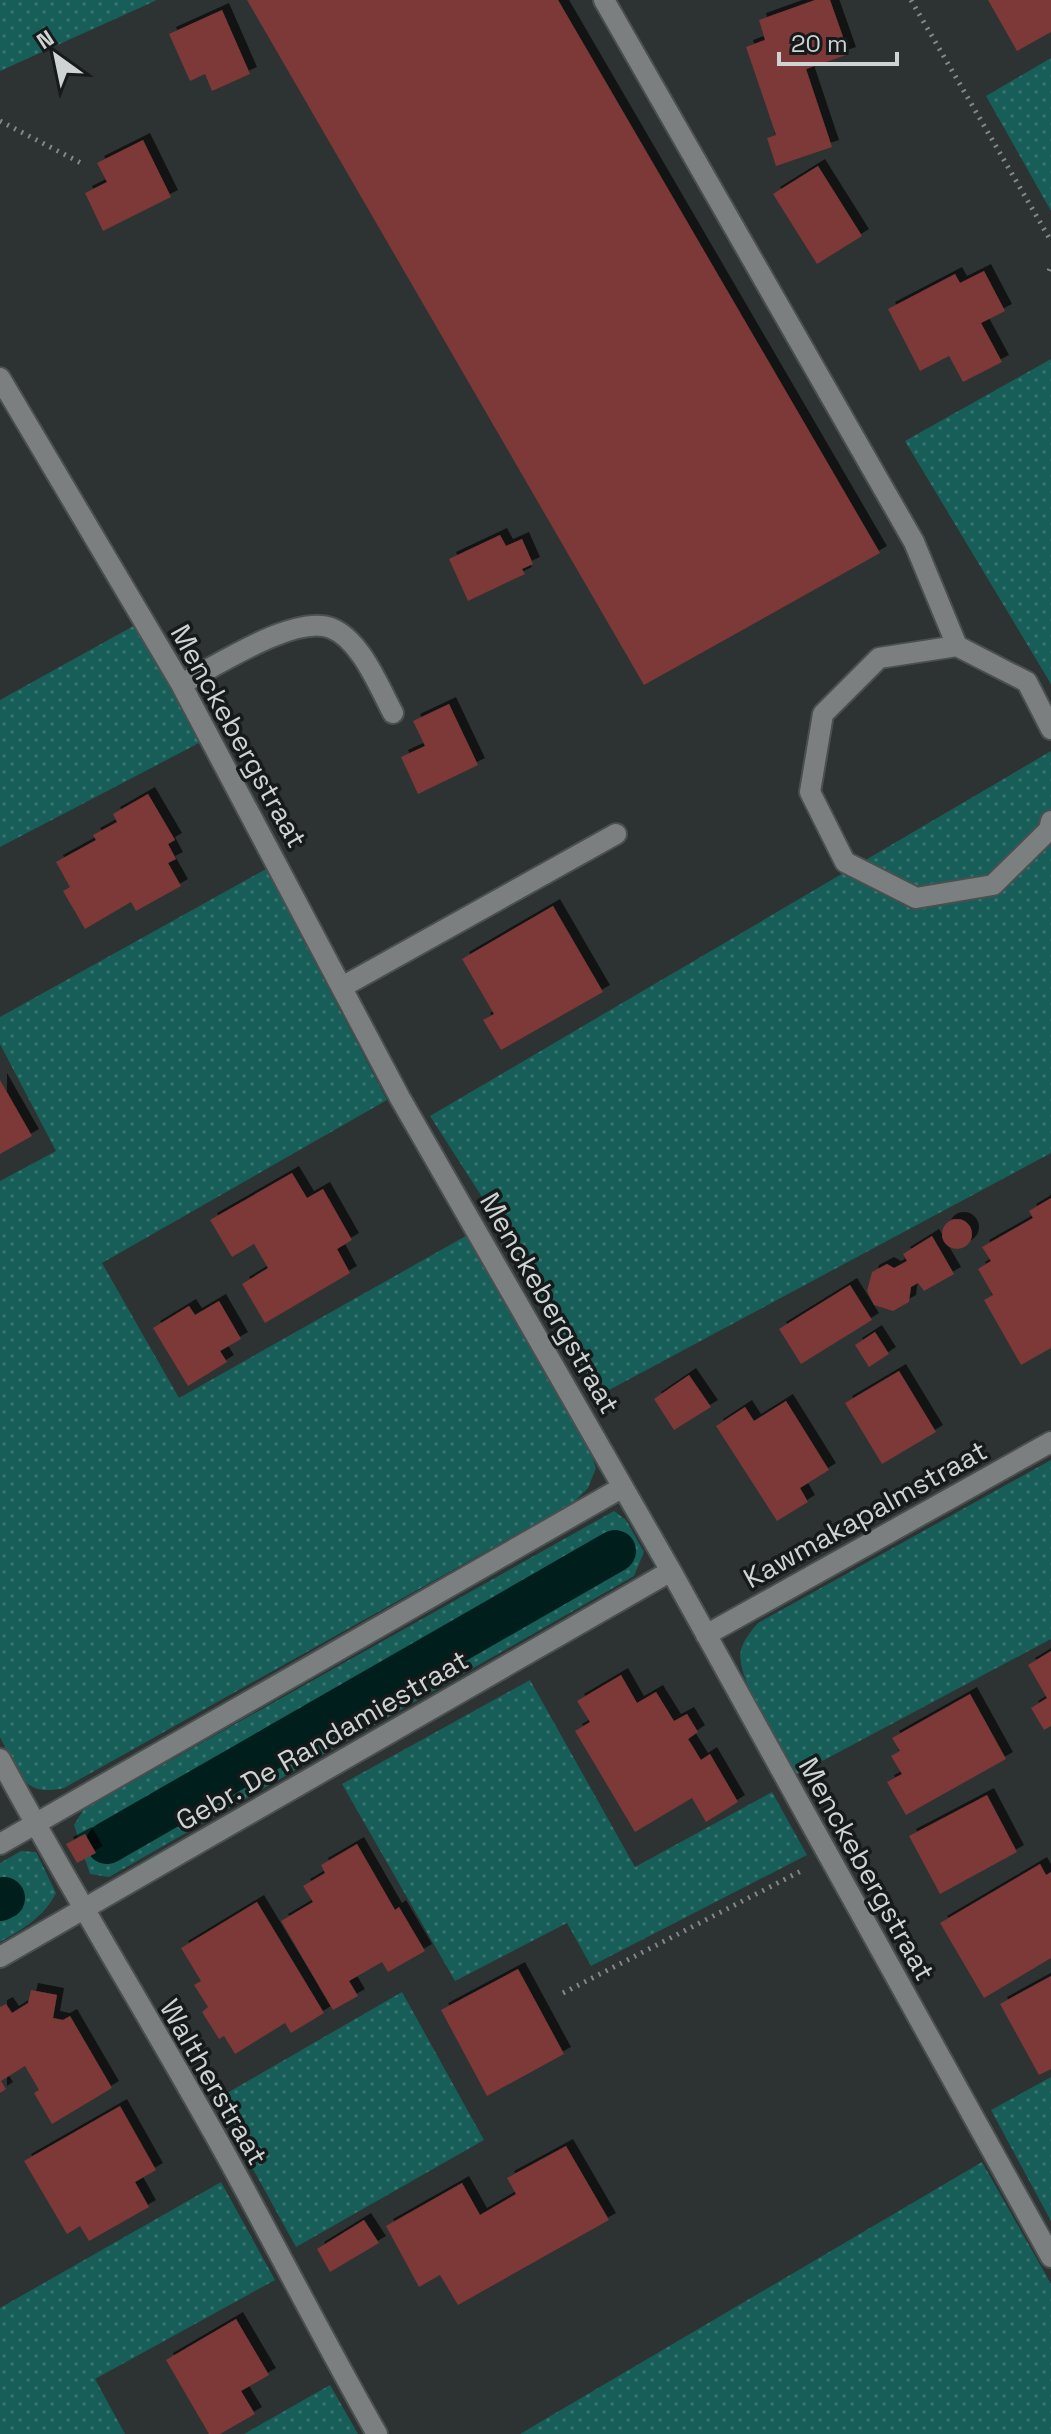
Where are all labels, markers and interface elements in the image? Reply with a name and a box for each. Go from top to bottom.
north arrow [16,16,96,96]
scale bar [779,16,897,66]
text: N [31,23,59,55]
text: 20 m [791,28,848,59]
street label: Menckebergstraat [163,618,315,854]
street label: Menckebergstraat [472,1186,628,1420]
street label: Kawmakapalmstraat [737,1432,993,1596]
street label: Gebr. De Randamiestraat [169,1641,475,1839]
street label: Menckebergstraat [791,1751,943,1987]
street label: Waltherstraat [152,1993,276,2171]

